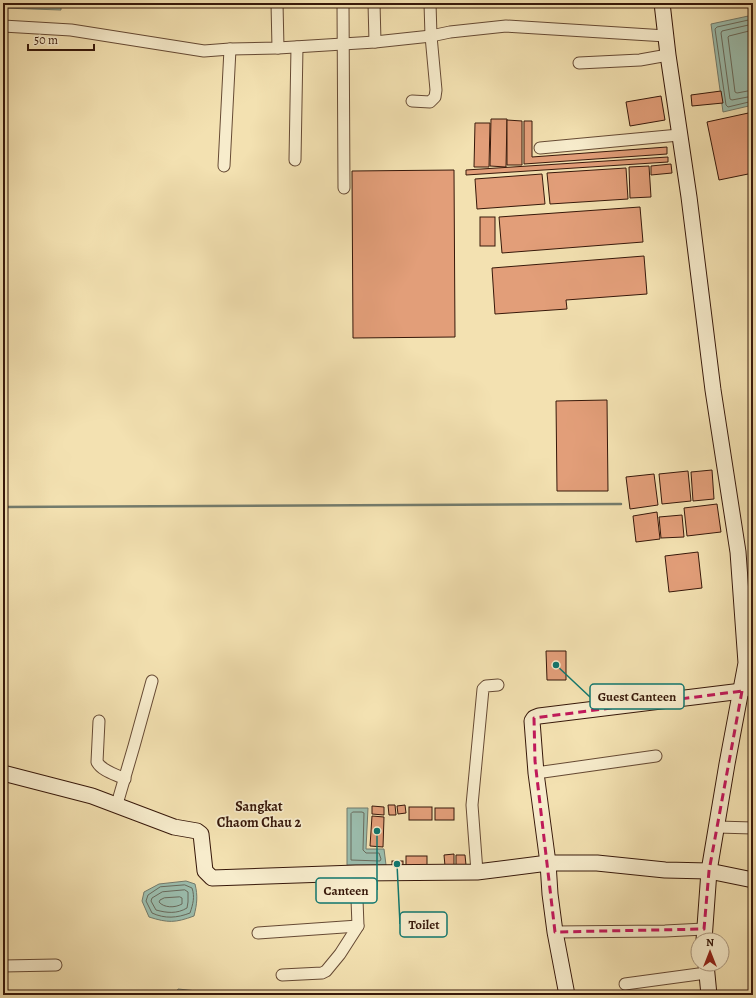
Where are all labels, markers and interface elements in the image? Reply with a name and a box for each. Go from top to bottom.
scale bar [28,26,94,52]
text: 50 m [34,32,58,48]
callout: Guest Canteen [590,684,684,709]
text: Guest Canteen [598,688,677,705]
district label: Sangkat Chaom Chau 2 [217,797,301,832]
callout: Canteen [316,878,377,903]
text: Canteen [323,882,369,899]
callout: Toilet [400,912,447,937]
text: Toilet [408,916,440,933]
north arrow [690,932,730,972]
text: N [706,935,714,950]

